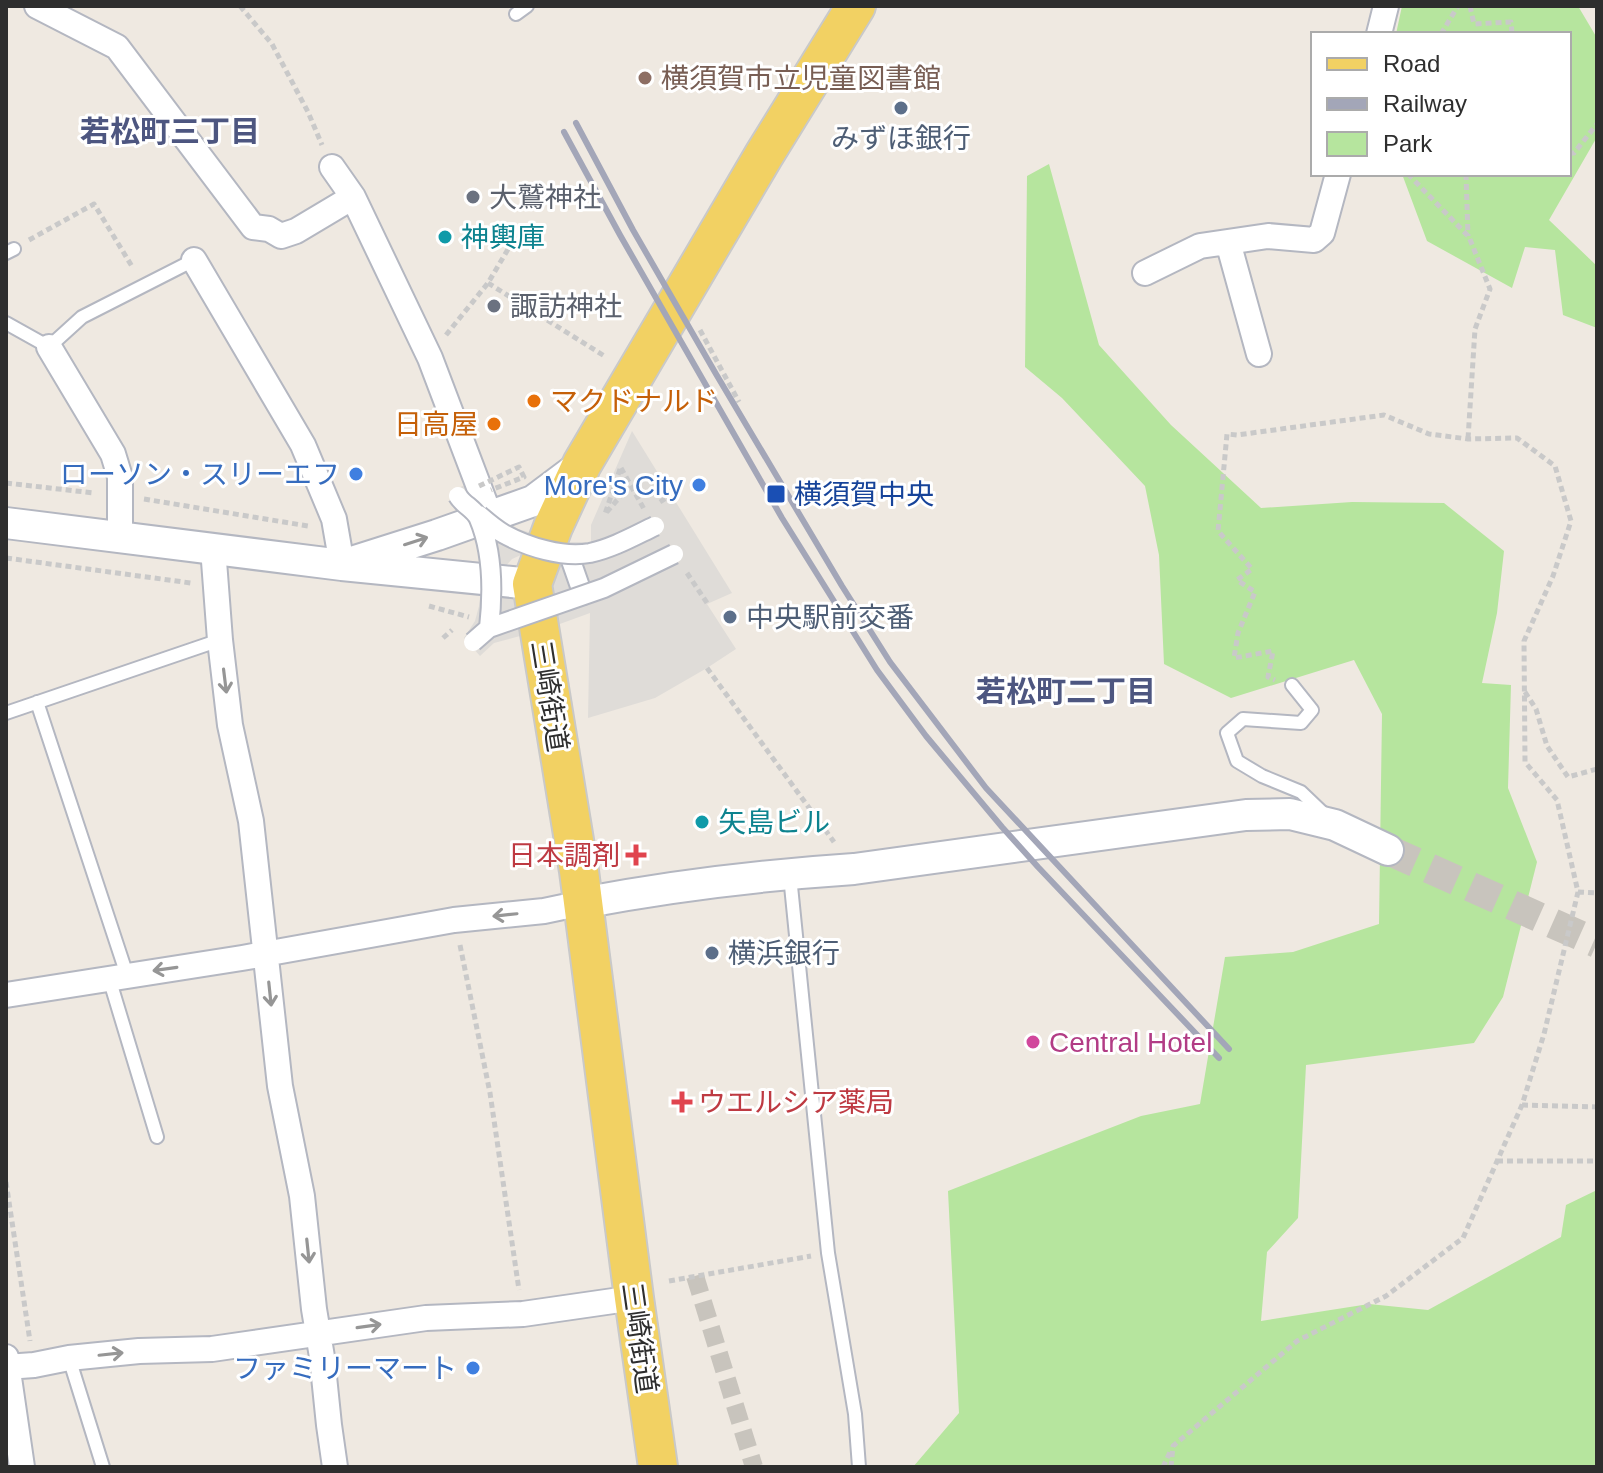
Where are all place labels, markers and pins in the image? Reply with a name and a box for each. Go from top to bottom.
place label: 横須賀市立児童図書館 [661,63,941,94]
marker: 横須賀市立児童図書館 [636,69,654,87]
marker: みずほ銀行 [892,99,910,117]
place label: みずほ銀行 [831,123,971,154]
place label: 大鷲神社 [489,182,601,213]
marker: 大鷲神社 [464,188,482,206]
place label: 神輿庫 [461,222,545,253]
marker: 神輿庫 [436,228,454,246]
place label: 諏訪神社 [510,291,622,322]
marker: 諏訪神社 [485,297,503,315]
place label: マクドナルド [550,386,718,417]
marker: マクドナルド [525,392,543,410]
place label: 日高屋 [394,409,478,440]
marker: 日高屋 [485,415,503,433]
place label: ローソン・スリーエフ [60,459,340,490]
marker: ローソン・スリーエフ [347,465,365,483]
place label: More's City [544,470,683,501]
marker: More's City [690,476,708,494]
place label: 横須賀中央 [794,479,934,510]
marker: 横須賀中央 [765,483,787,505]
place label: 中央駅前交番 [746,602,914,633]
marker: 中央駅前交番 [721,608,739,626]
place label: 矢島ビル [718,807,830,838]
marker: 矢島ビル [693,813,711,831]
place label: 日本調剤 [508,840,620,871]
marker: 日本調剤 [627,846,645,864]
place label: 横浜銀行 [728,938,840,969]
marker: 横浜銀行 [703,944,721,962]
place label: Central Hotel [1049,1027,1212,1058]
marker: Central Hotel [1024,1033,1042,1051]
place label: ウエルシア薬局 [698,1087,894,1118]
marker: ウエルシア薬局 [673,1093,691,1111]
place label: ファミリーマート [233,1353,457,1384]
marker: ファミリーマート [464,1359,482,1377]

